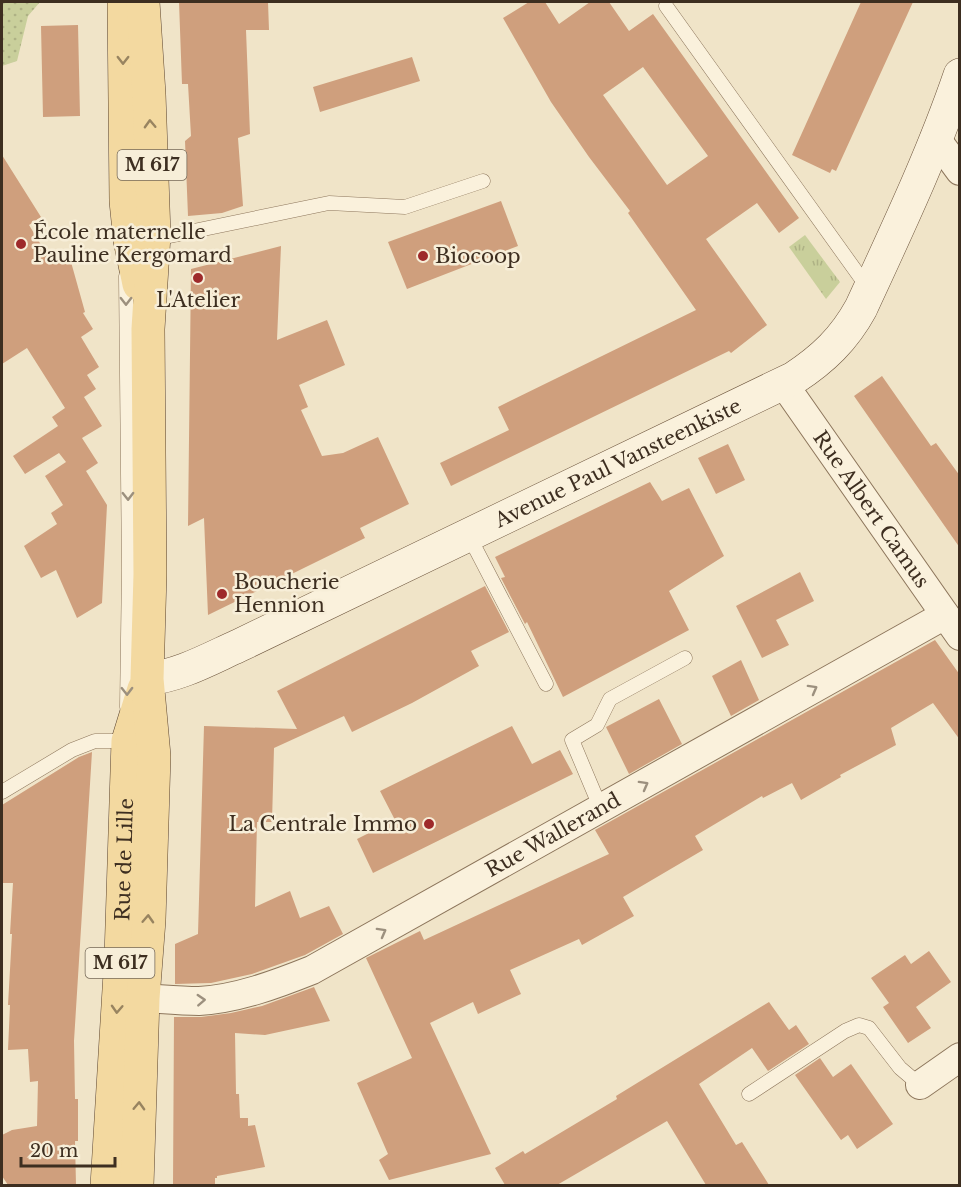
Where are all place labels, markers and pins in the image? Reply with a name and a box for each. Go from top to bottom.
place label: École maternelle Pauline Kergomard [33,219,232,267]
marker: École maternelle Pauline Kergomard [14,237,28,251]
place label: Biocoop [435,244,521,268]
marker: Biocoop [416,249,430,263]
marker: L'Atelier [191,271,205,285]
place label: L'Atelier [156,288,241,312]
place label: Boucherie Hennion [234,570,340,617]
marker: Boucherie Hennion [215,587,229,601]
place label: La Centrale Immo [228,812,417,836]
marker: La Centrale Immo [422,817,436,831]

